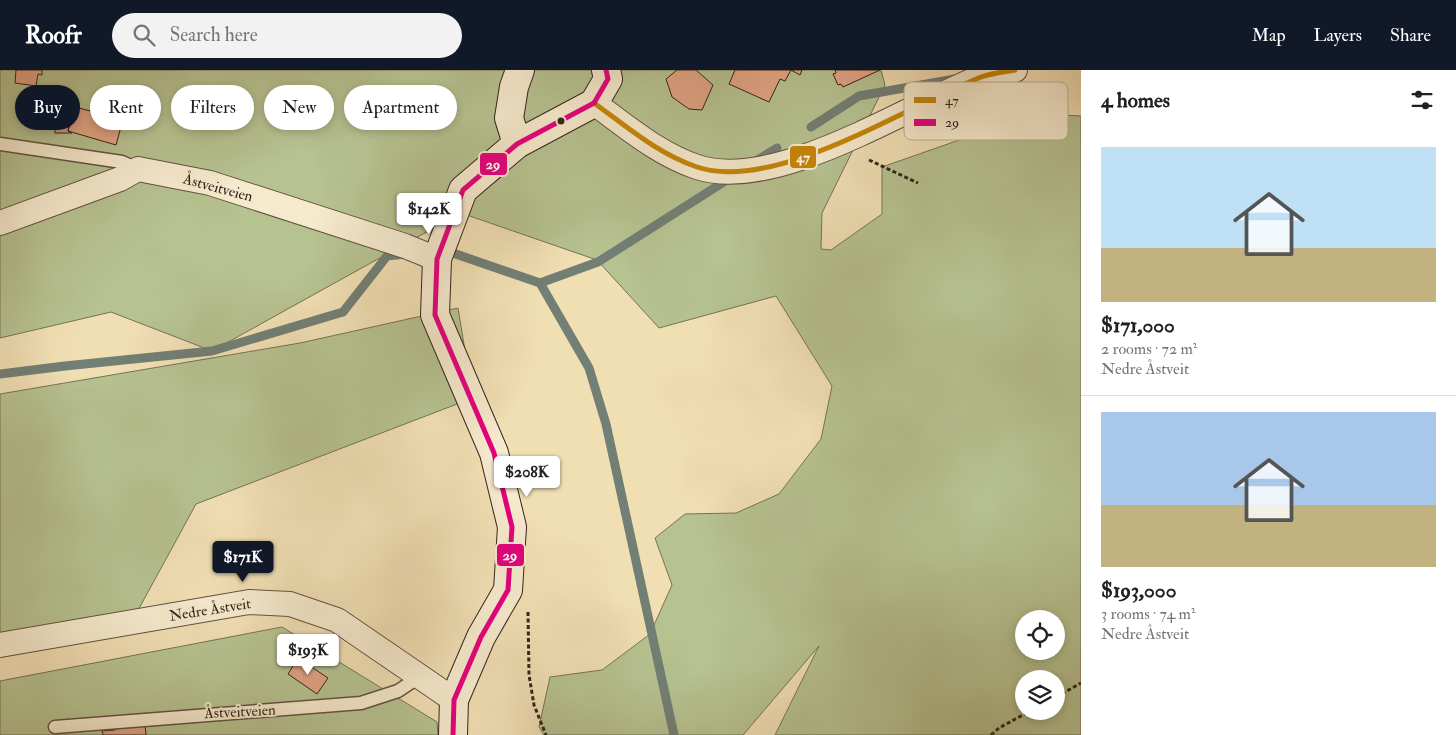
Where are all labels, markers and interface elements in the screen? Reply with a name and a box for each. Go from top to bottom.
search box [112,13,462,58]
text: Roofr [25,20,82,51]
icon: search [130,21,158,49]
text: Search here [170,23,258,47]
text: Map [1252,24,1286,47]
text: Layers [1314,24,1362,47]
text: Share [1390,24,1431,47]
legend [904,82,1068,140]
chip: Buy [15,85,80,130]
chip: Rent [90,85,161,130]
chip: Filters [171,85,254,130]
chip: New [264,85,334,130]
chip: Apartment [344,85,457,130]
icon: filters [1408,86,1436,114]
text: 4 homes [1101,87,1170,114]
text: 47 [945,92,959,109]
text: 29 [945,114,959,131]
unlabelled marker [556,116,566,126]
line badge: 47 [789,145,817,169]
text: 47 [795,149,810,166]
line badge: 29 [479,152,508,176]
text: 29 [486,156,500,173]
street label: Åstveitveien [180,168,255,206]
icon: home [1224,179,1314,269]
pin: $142K [394,192,464,235]
text: $142K [408,199,450,219]
text: $171,000 [1101,312,1175,339]
text: 2 rooms · 72 m² [1101,339,1197,359]
text: Nedre Åstveit [1101,359,1189,379]
icon: home [1224,445,1314,535]
pin: $208K [492,456,562,498]
text: $208K [505,462,549,482]
pin: $171K [208,540,278,583]
line badge: 29 [496,543,525,567]
text: $171K [223,547,263,567]
text: 29 [503,547,517,564]
text: $193,000 [1101,577,1176,604]
street label: Nedre Åstveit [168,593,252,626]
text: 3 rooms · 74 m² [1101,604,1195,624]
map controls [1015,610,1065,720]
button: locate [1015,610,1065,660]
text: Nedre Åstveit [1101,624,1189,644]
pin: $193K [273,634,343,676]
text: $193K [288,640,328,660]
button: layers [1015,670,1065,720]
street label: Åstveitveien [203,700,276,723]

